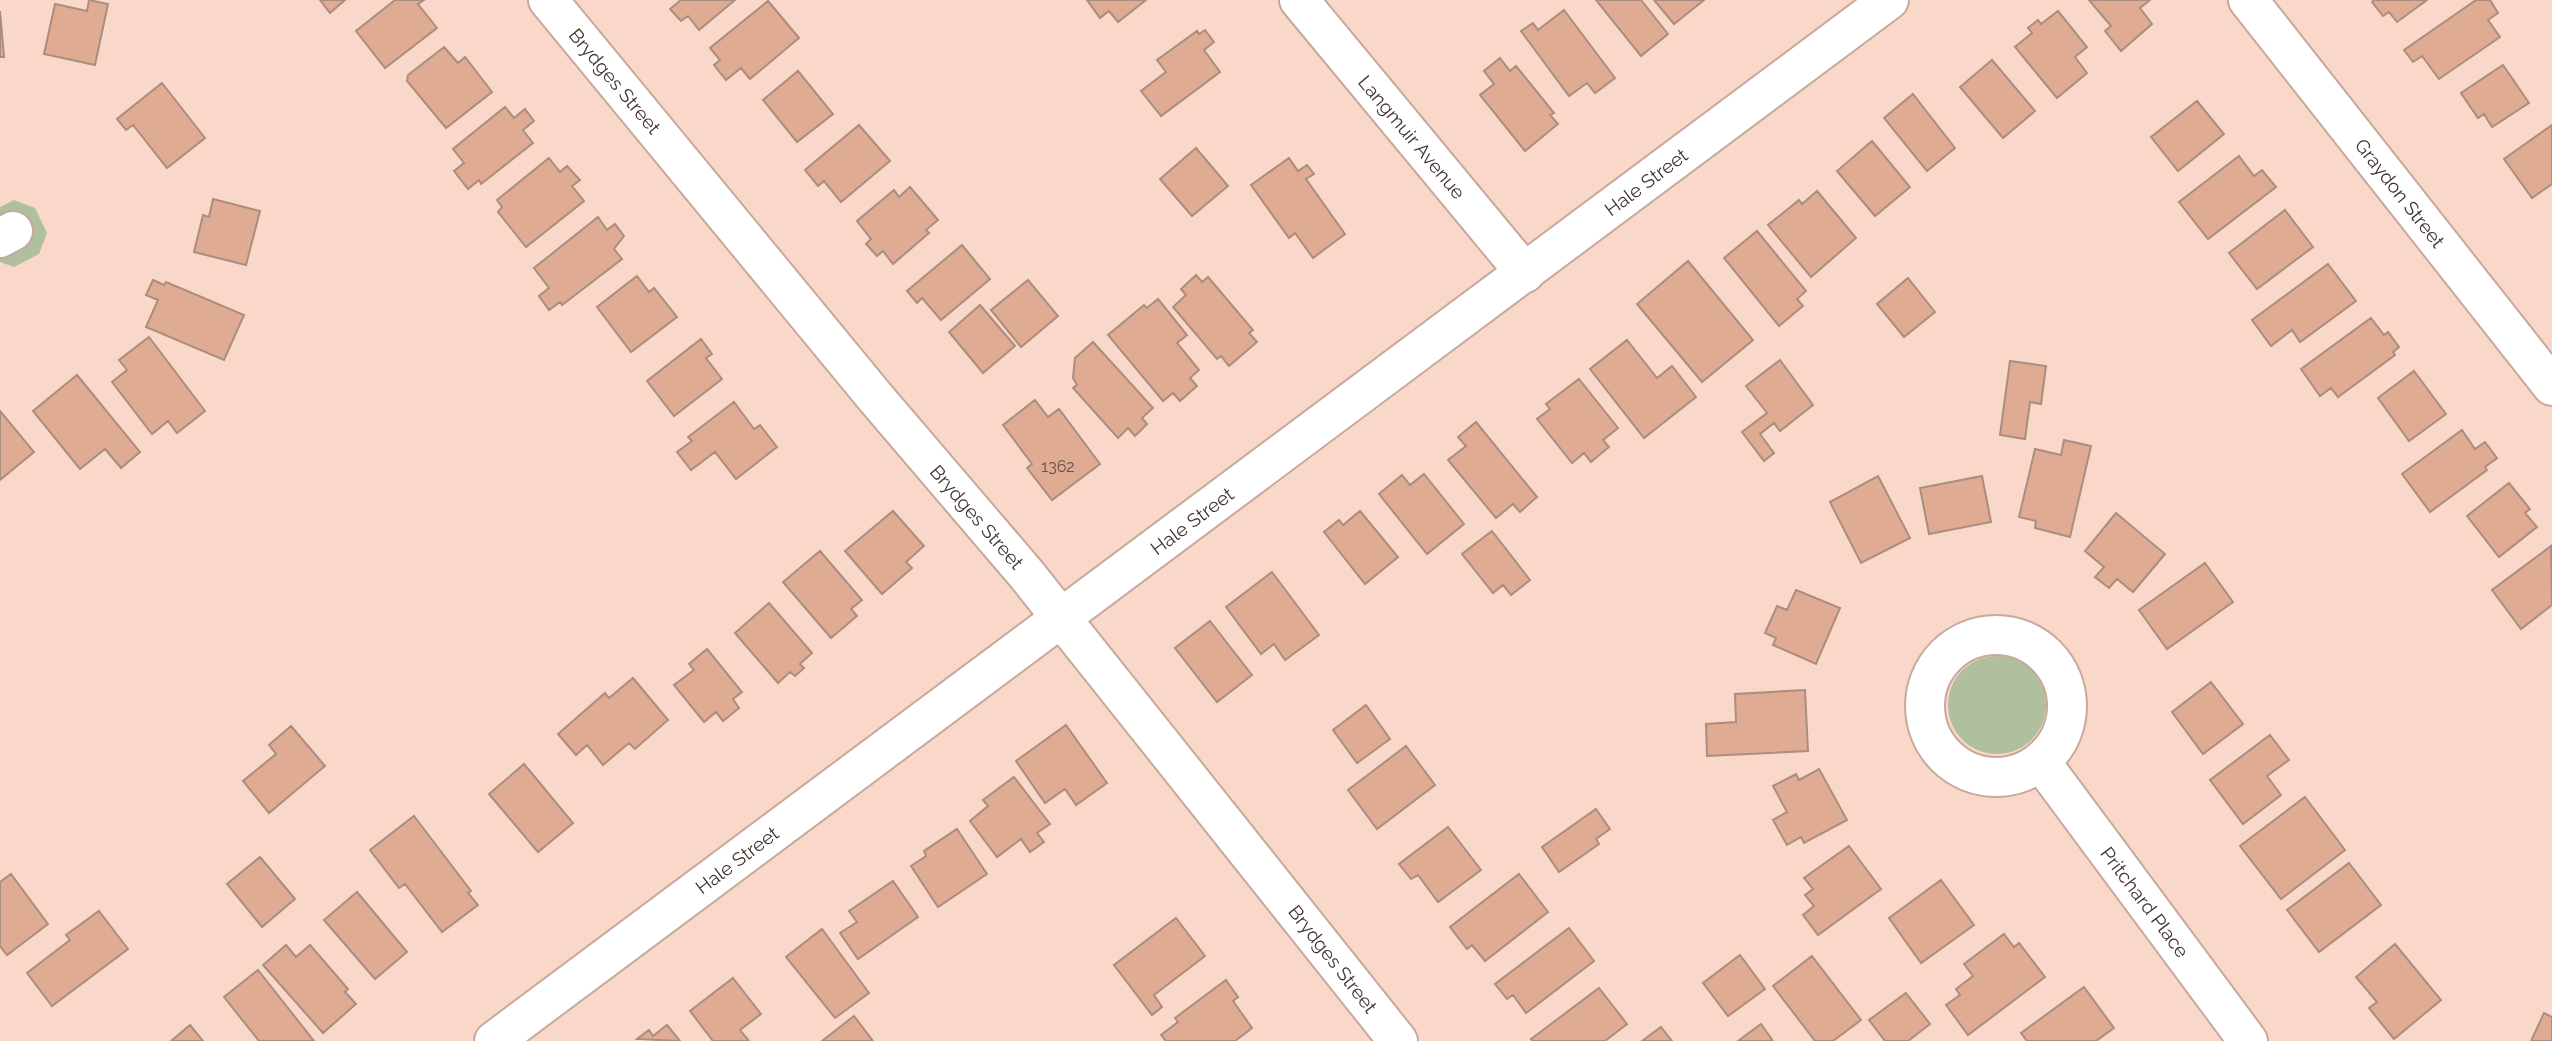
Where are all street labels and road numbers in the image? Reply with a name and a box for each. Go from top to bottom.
street label: Brydges Street [565,24,666,139]
street label: Langmuir Avenue [1354,71,1470,203]
street label: Graydon Street [2351,134,2450,252]
street label: Hale Street [1600,143,1692,220]
street label: Brydges Street [926,460,1029,574]
street label: Hale Street [1146,482,1238,559]
street label: Hale Street [691,821,783,898]
street label: Pritchard Place [2096,842,2194,962]
street label: Brydges Street [1284,901,1382,1018]

